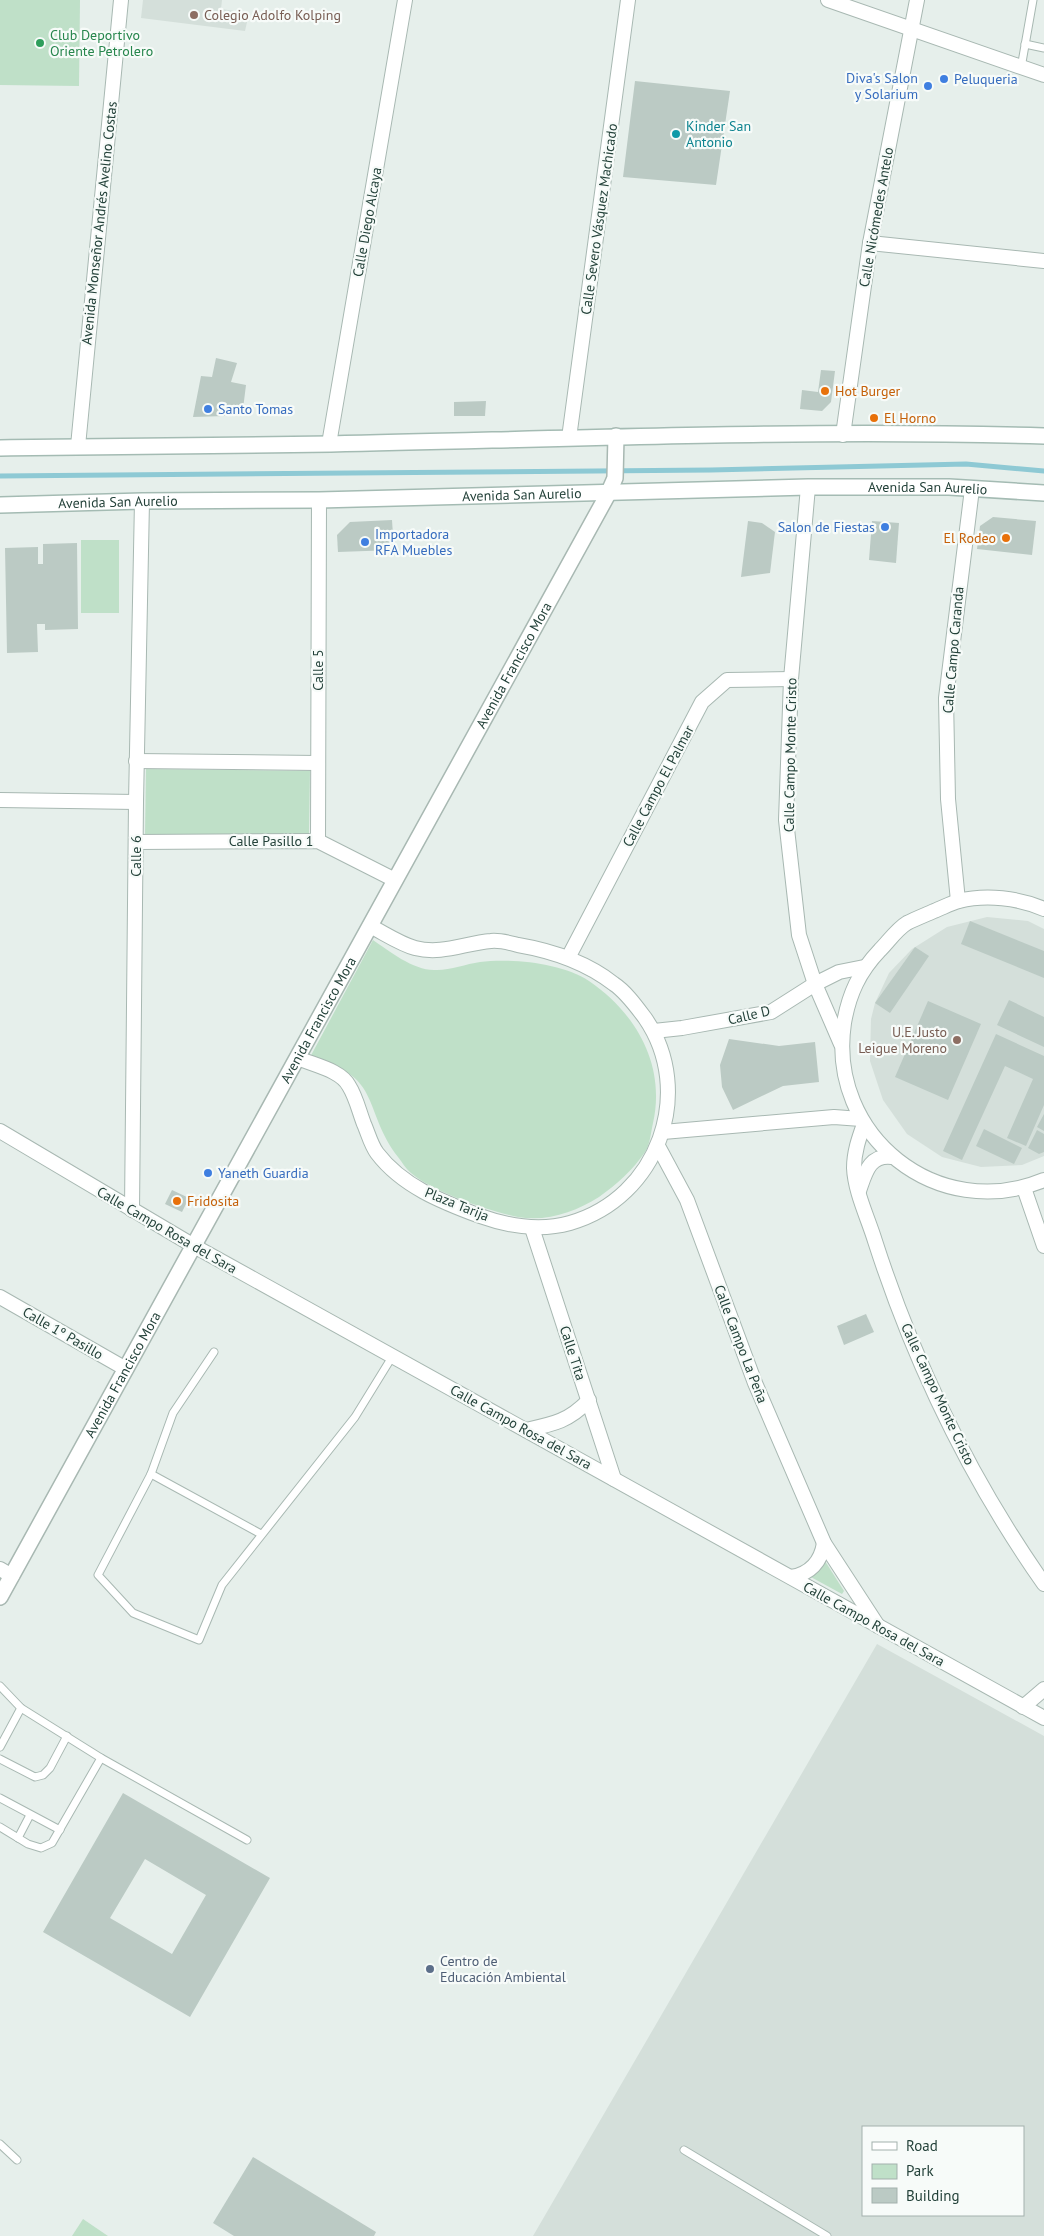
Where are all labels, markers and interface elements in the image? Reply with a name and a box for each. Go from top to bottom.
place label: Colegio Adolfo Kolping [204,6,341,24]
marker: Colegio Adolfo Kolping [188,9,200,21]
place label: Club Deportivo Oriente Petrolero [50,26,153,60]
marker: Club Deportivo Oriente Petrolero [34,37,46,49]
place label: Diva's Salon y Solarium [846,69,918,103]
place label: Peluqueria [954,70,1018,88]
marker: Peluqueria [938,73,950,85]
marker: Diva's Salon y Solarium [922,80,934,92]
street label: Avenida Monseñor Andrés Avelino Costas [77,100,121,346]
place label: Kinder San Antonio [686,117,751,151]
street label: Calle Severo Vásquez Machicado [577,122,621,316]
marker: Kinder San Antonio [670,128,682,140]
street label: Calle Nicómedes Antelo [855,146,897,288]
street label: Calle Diego Alcaya [349,166,386,278]
place label: Hot Burger [835,382,901,400]
marker: Hot Burger [819,385,831,397]
place label: Santo Tomas [218,400,293,418]
marker: Santo Tomas [202,403,214,415]
place label: El Horno [884,409,936,427]
marker: El Horno [868,412,880,424]
street label: Avenida San Aurelio [868,478,988,498]
street label: Avenida San Aurelio [462,484,582,505]
street label: Avenida San Aurelio [58,492,178,512]
place label: Salon de Fiestas [778,518,875,536]
marker: Salon de Fiestas [879,521,891,533]
place label: Importadora RFA Muebles [375,525,452,559]
place label: El Rodeo [944,529,996,547]
marker: El Rodeo [1000,532,1012,544]
marker: Importadora RFA Muebles [359,536,371,548]
street label: Calle Campo Caranda [938,586,968,714]
street label: Avenida Francisco Mora [472,599,556,731]
street label: Calle 5 [309,649,327,691]
street label: Calle Campo Monte Cristo [780,678,800,832]
street label: Calle Campo El Palmar [618,722,698,850]
street label: Calle Pasillo 1 [229,832,313,850]
street label: Calle 6 [127,835,145,877]
street label: Avenida Francisco Mora [276,954,360,1086]
street label: Calle D [726,1001,772,1029]
place label: U.E. Justo Leigue Moreno [858,1023,947,1057]
marker: U.E. Justo Leigue Moreno [951,1034,963,1046]
place label: Yaneth Guardia [218,1164,309,1182]
marker: Yaneth Guardia [202,1167,214,1179]
street label: Calle Campo Rosa del Sara [94,1182,240,1278]
street label: Plaza Tarija [422,1183,492,1225]
place label: Fridosita [187,1192,239,1210]
marker: Fridosita [171,1195,183,1207]
street label: Calle Campo La Peña [710,1282,772,1406]
street label: Calle 1º Pasillo [19,1303,107,1363]
street label: Avenida Francisco Mora [81,1308,165,1441]
street label: Calle Campo Monte Cristo [897,1320,979,1468]
street label: Calle Tita [556,1323,590,1383]
street label: Calle Campo Rosa del Sara [447,1381,595,1473]
street label: Calle Campo Rosa del Sara [800,1578,948,1670]
place label: Centro de Educación Ambiental [440,1952,566,1986]
marker: Centro de Educación Ambiental [424,1963,436,1975]
legend [862,2126,1024,2216]
text: Road [906,2136,938,2155]
text: Park [906,2161,934,2180]
text: Building [906,2186,960,2205]

